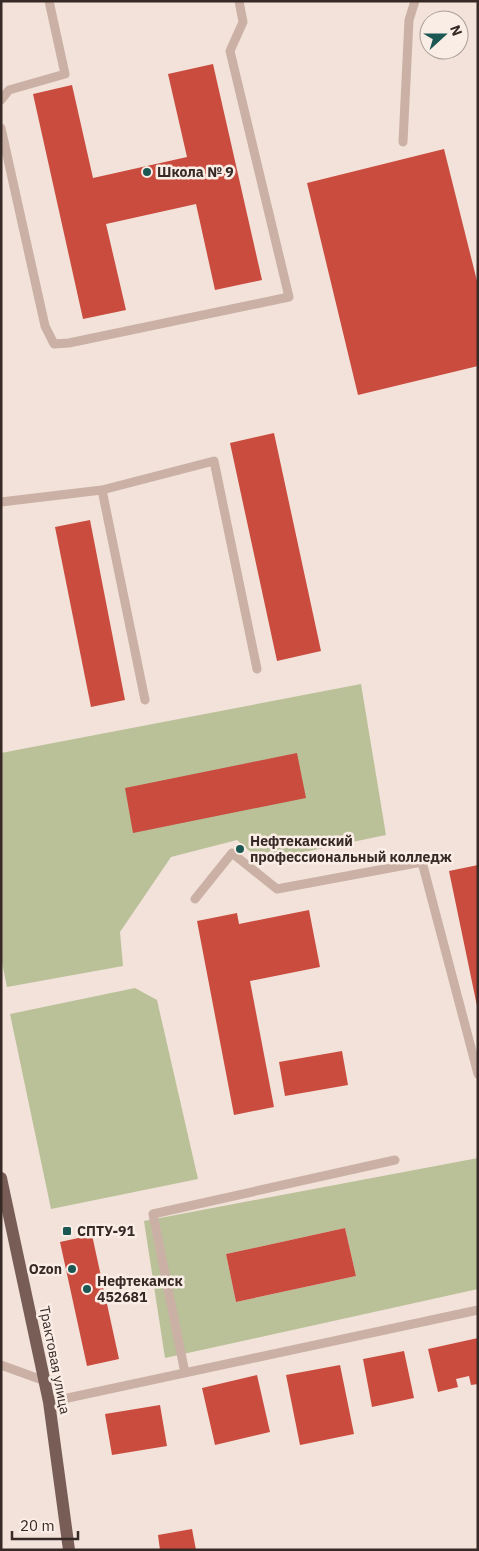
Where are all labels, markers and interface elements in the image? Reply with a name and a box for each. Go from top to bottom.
north arrow [419,10,469,60]
text: N [446,22,466,38]
place label: Школа № 9 [157,163,234,181]
marker: Школа № 9 [141,166,153,178]
place label: Нефтекамский профессиональный колледж [250,832,452,866]
marker: Нефтекамский профессиональный колледж [234,843,246,855]
place label: СПТУ-91 [77,1222,135,1240]
marker: СПТУ-91 [61,1225,73,1237]
place label: Ozon [29,1260,62,1278]
marker: Ozon [66,1263,78,1275]
place label: Нефтекамск 452681 [97,1272,183,1306]
marker: Нефтекамск 452681 [81,1283,93,1295]
street label: Трактовая улица [36,1304,74,1416]
scale bar [12,1508,79,1540]
text: 20 m [20,1516,55,1535]

